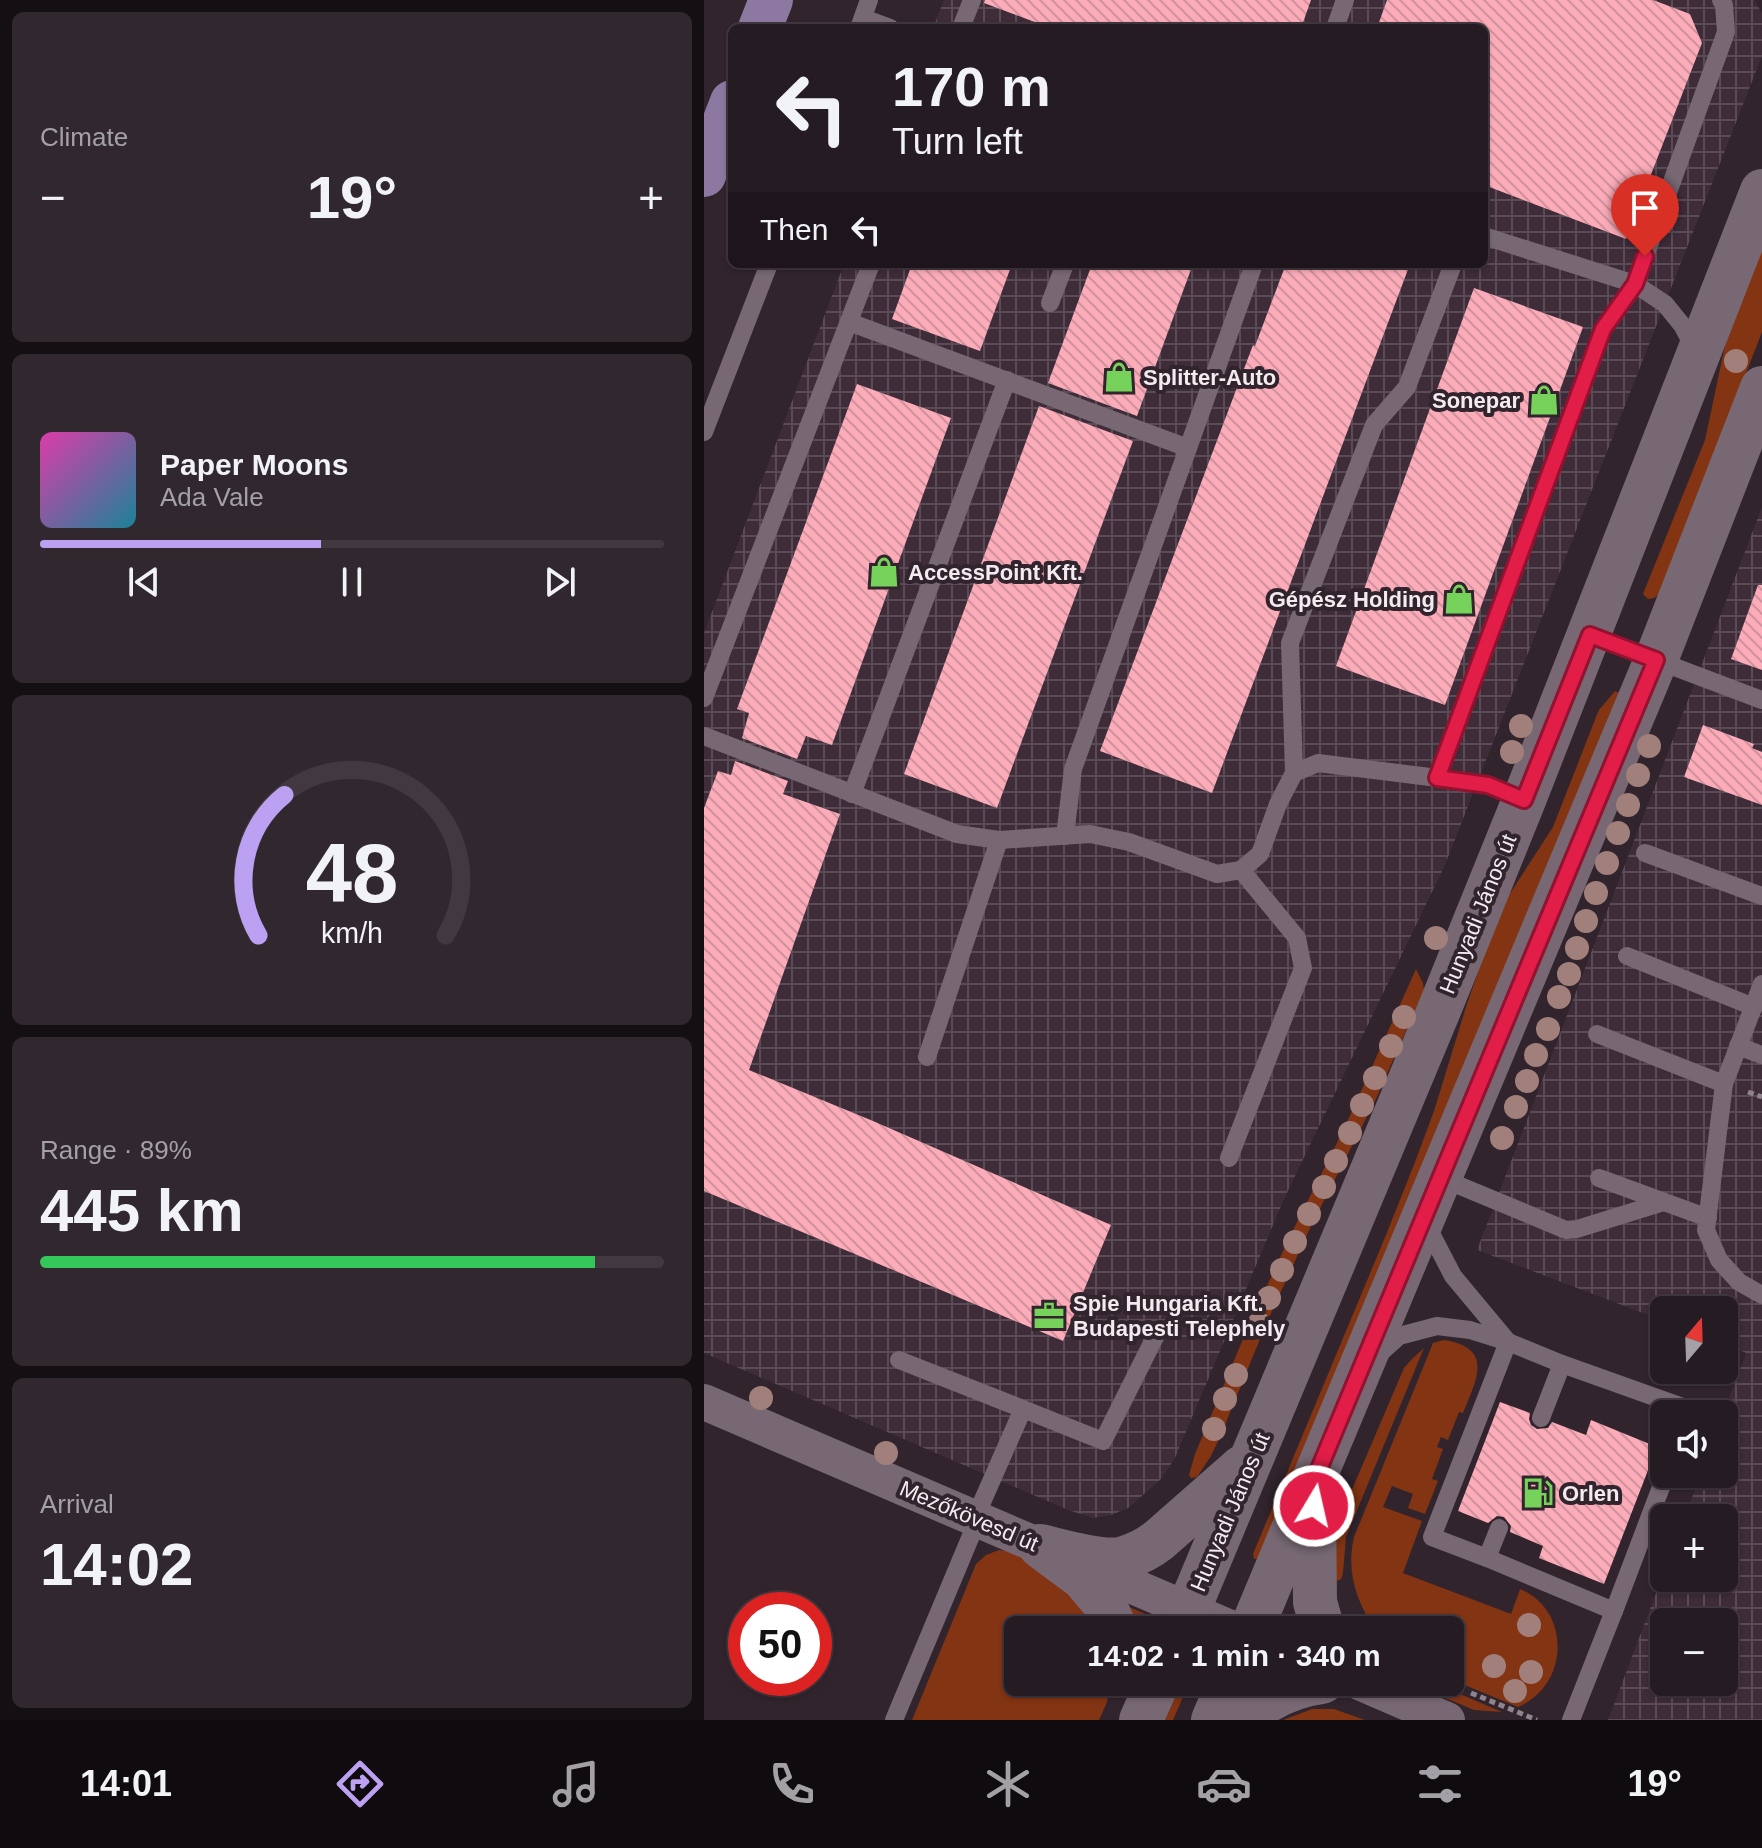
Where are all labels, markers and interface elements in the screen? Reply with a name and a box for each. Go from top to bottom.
text: 170 m [892,55,1051,118]
icon: left [760,56,864,160]
text: Turn left [892,121,1023,162]
text: Climate [40,122,128,152]
text: 19° [307,164,397,231]
text: − [40,173,66,222]
text: + [638,173,664,222]
pin [1611,174,1679,256]
icon: arrive [1623,186,1667,230]
icon: left [844,208,888,252]
text: Then [760,213,828,246]
shop icon: Splitter-Auto [1102,360,1136,394]
place label: Splitter-Auto [1143,365,1276,390]
shop icon: Sonepar [1527,383,1561,417]
place label: Sonepar [1432,388,1520,413]
text: Paper Moons [160,448,348,481]
text: Ada Vale [160,482,264,512]
shop icon: AccessPoint Kft. [867,555,901,589]
icon: previous [122,560,166,604]
icon: pause [330,560,374,604]
icon: next [538,560,582,604]
place label: AccessPoint Kft. [908,560,1083,585]
shop icon: Gépész Holding [1442,582,1476,616]
place label: Gépész Holding [1269,587,1435,612]
text: 48 [306,827,398,920]
street label: Hunyadi János út [1435,831,1521,997]
text: km/h [321,917,383,949]
text: Range · 89% [40,1135,192,1165]
text: 445 km [40,1177,244,1244]
place label: Spie Hungaria Kft. Budapesti Telephely [1073,1291,1286,1341]
north arrow [1650,1296,1738,1384]
map controls [1650,1296,1738,1696]
office icon: Spie Hungaria Kft. Budapesti Telephely [1032,1299,1066,1333]
button: sound [1650,1400,1738,1488]
street label: Hunyadi János út [1185,1429,1275,1595]
position arrow [1272,1464,1356,1548]
street label: Mezőkövesd út [896,1476,1042,1556]
fuel station icon: Orlen [1521,1476,1555,1510]
place label: Orlen [1562,1481,1619,1506]
text: Arrival [40,1489,114,1519]
button: + [1650,1504,1738,1592]
text: 14:02 [40,1531,193,1598]
speed limit sign: 50 [728,1592,832,1696]
button: − [1650,1608,1738,1696]
text: 14:02 · 1 min · 340 m [1087,1639,1381,1672]
icon: directions [332,1756,388,1812]
icon: music [548,1756,604,1812]
icon: phone [764,1756,820,1812]
icon: climate [980,1756,1036,1812]
icon: car [1196,1756,1252,1812]
icon: filters [1412,1756,1468,1812]
text: 14:01 [80,1763,172,1804]
text: 19° [1627,1763,1682,1804]

